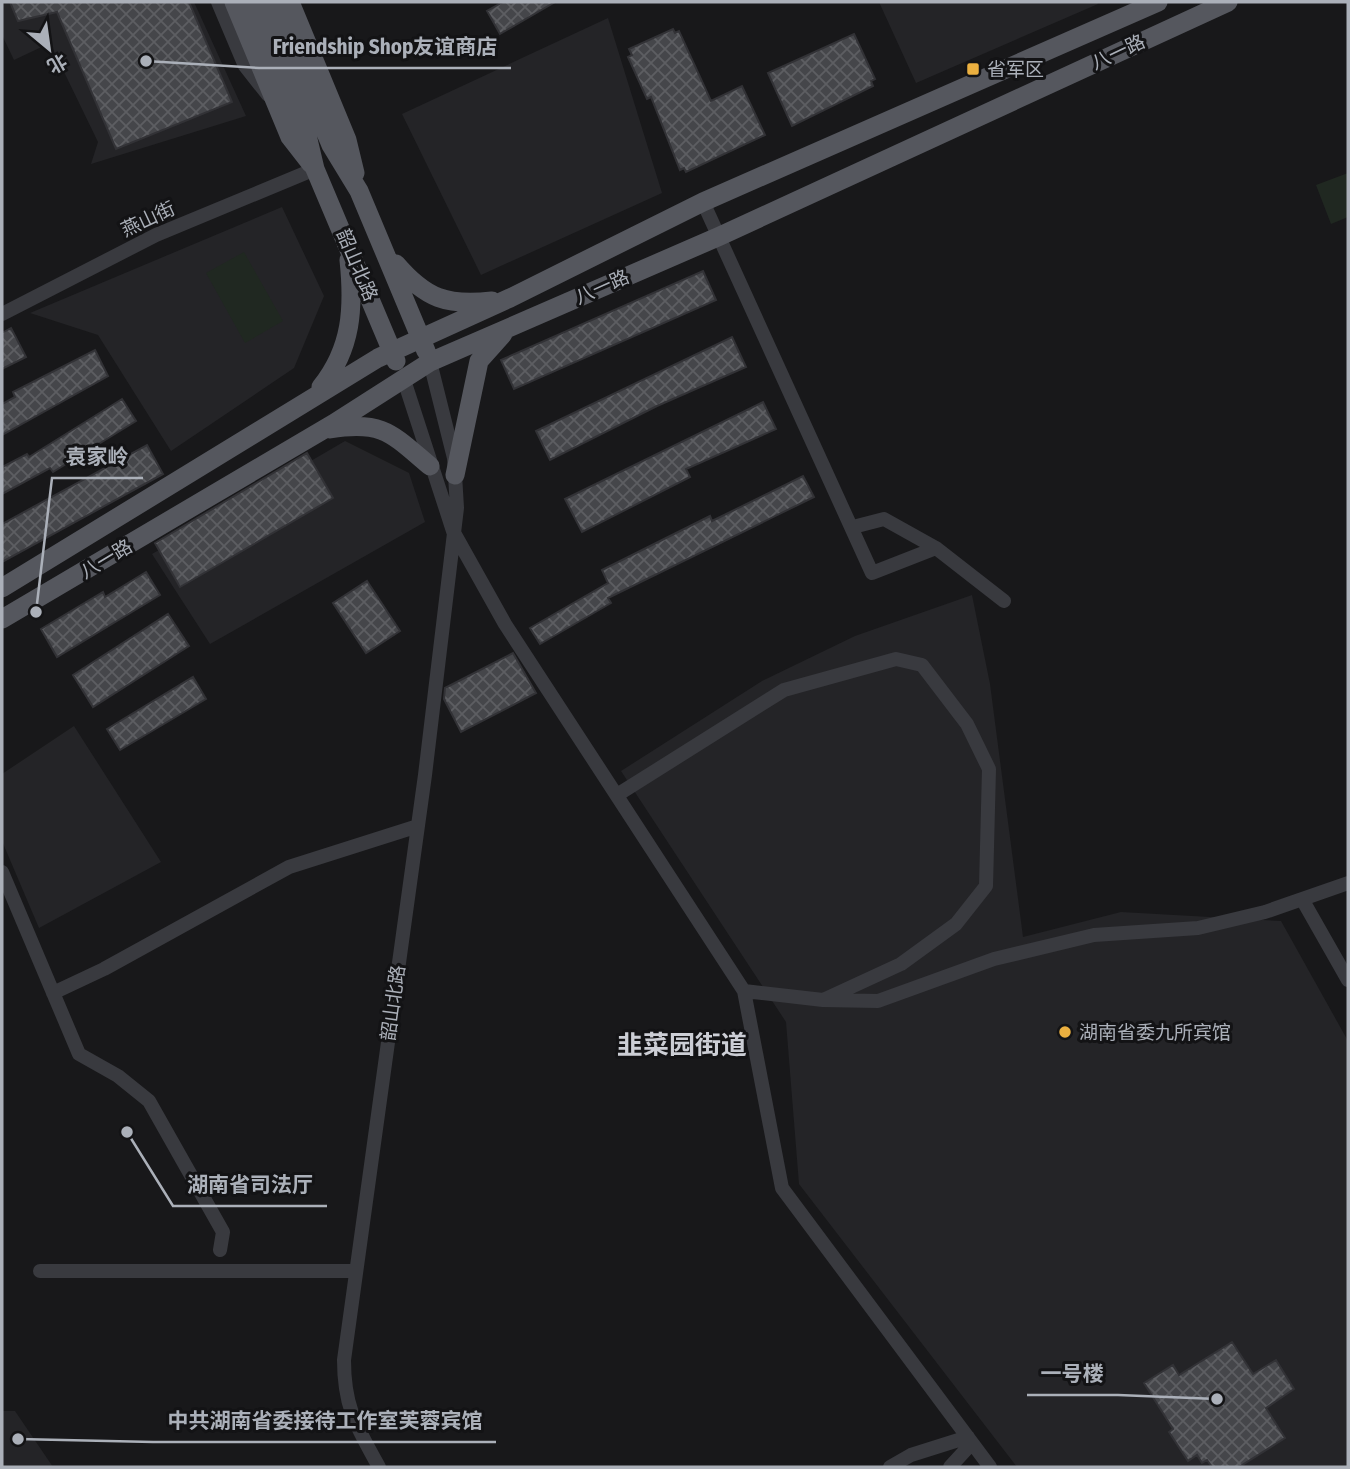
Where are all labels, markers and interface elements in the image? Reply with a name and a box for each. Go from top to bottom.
north arrow [14,14,84,84]
callout: Friendship Shop友谊商店 [259,26,511,68]
street label: 八一路 [1087,30,1149,74]
text: Friendship Shop友谊商店 [273,34,497,60]
text: 北 [43,49,71,78]
place label: 省军区 [987,58,1044,81]
marker: 省军区 [965,61,981,77]
street label: 燕山街 [117,197,179,241]
street label: 韶山北路 [332,226,382,304]
street label: 八一路 [571,265,633,309]
callout: 袁家岭 [52,436,143,478]
text: 袁家岭 [66,444,129,470]
street label: 八一路 [76,534,136,584]
street label: 韶山北路 [376,964,410,1042]
place label: 湖南省委九所宾馆 [1079,1021,1231,1044]
marker: 湖南省委九所宾馆 [1057,1024,1073,1040]
district label: 韭菜园街道 [617,1030,747,1061]
callout: 湖南省司法厅 [173,1164,327,1206]
text: 湖南省司法厅 [187,1172,313,1198]
callout: 一号楼 [1027,1353,1118,1395]
text: 一号楼 [1041,1361,1104,1387]
callout: 中共湖南省委接待工作室芙蓉宾馆 [153,1400,496,1442]
text: 中共湖南省委接待工作室芙蓉宾馆 [168,1408,483,1434]

